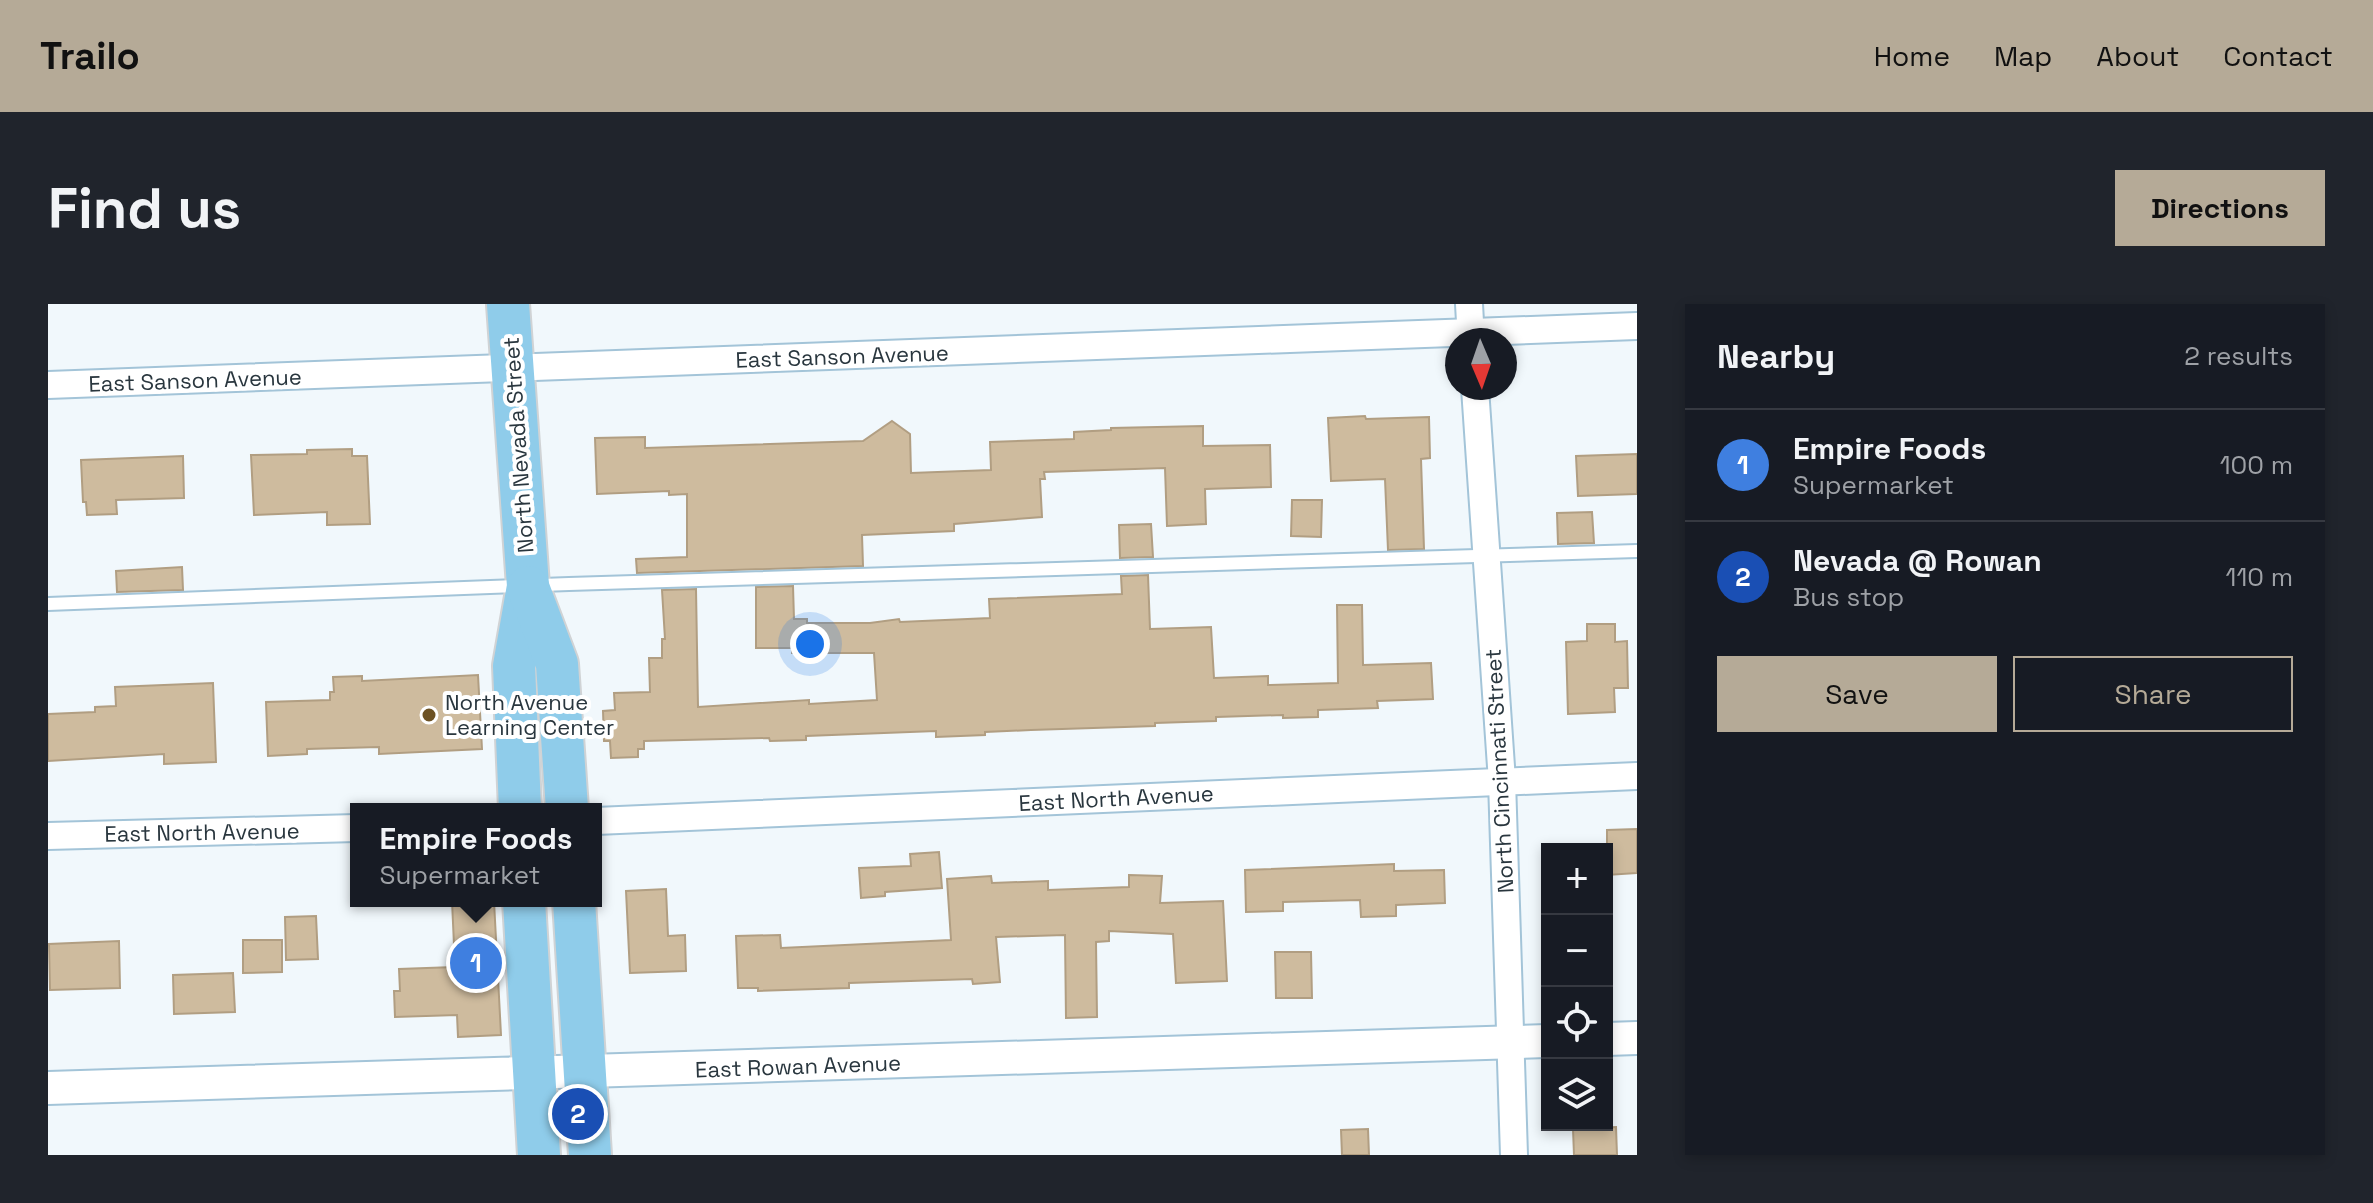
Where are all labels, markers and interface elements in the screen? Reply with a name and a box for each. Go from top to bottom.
text: Trailo [40,32,140,80]
text: Home [1874,38,1950,74]
text: Map [1994,38,2052,74]
text: About [2096,38,2179,74]
text: Contact [2223,38,2333,74]
button: Directions [2115,170,2325,246]
text: Find us [48,173,241,244]
north arrow [1445,328,1517,400]
text: Nearby [1717,335,1835,378]
street label: North Nevada Street [496,336,540,554]
street label: East Sanson Avenue [735,338,949,374]
text: 2 results [2184,339,2293,373]
street label: East Sanson Avenue [88,362,302,398]
text: Empire Foods [1793,429,1986,468]
text: 1 [1737,448,1749,482]
text: 100 m [2220,448,2293,482]
text: Supermarket [1793,468,1954,502]
text: Nevada @ Rowan [1793,541,2042,580]
text: 2 [1735,560,1751,594]
text: 110 m [2226,560,2293,594]
text: Bus stop [1793,580,1904,614]
your location [790,624,830,664]
street label: North Cincinnati Street [1479,648,1519,894]
button: Save [1717,656,1997,732]
button: Share [2013,656,2293,732]
place label: North Avenue Learning Center [445,688,614,741]
marker: North Avenue Learning Center [420,706,438,724]
street label: East North Avenue [1018,779,1214,817]
popup [350,803,602,907]
street label: East North Avenue [104,816,300,848]
text: Empire Foods [379,819,573,858]
map controls [1541,843,1613,1131]
button: + [1541,843,1613,915]
text: Supermarket [379,858,540,892]
button: − [1541,915,1613,987]
pin: 1 [450,933,502,993]
button: locate [1541,987,1613,1059]
street label: East Rowan Avenue [695,1048,901,1084]
button: layers [1541,1059,1613,1131]
pin: 2 [552,1084,604,1144]

